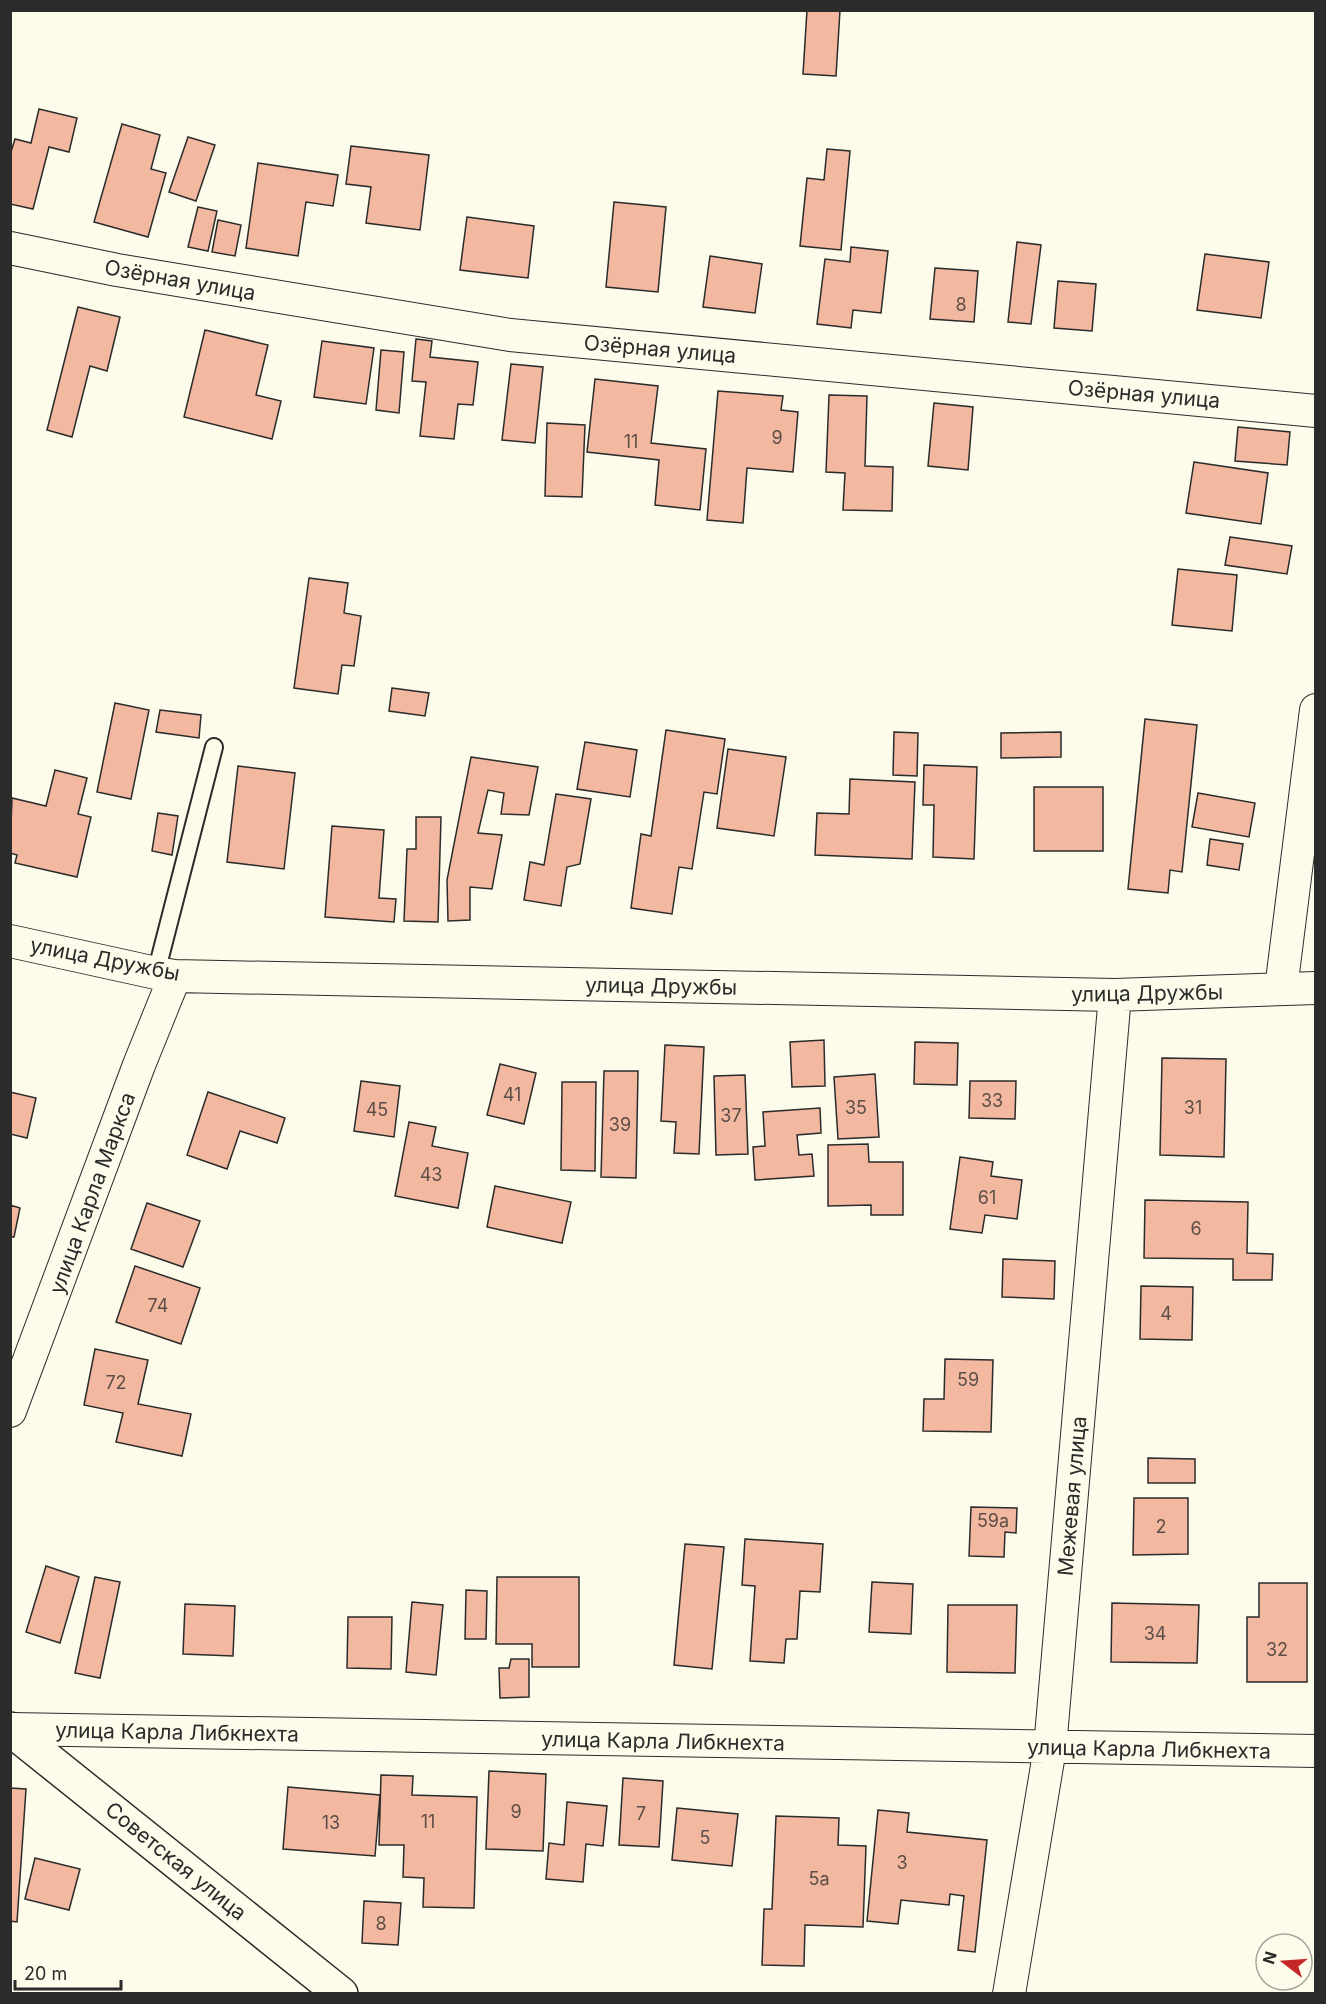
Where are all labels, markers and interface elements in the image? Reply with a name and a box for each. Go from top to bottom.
street label: Озёрная улица [103,254,257,306]
house number: 8 [955,294,967,315]
street label: Озёрная улица [583,330,737,368]
street label: Озёрная улица [1067,375,1221,413]
house number: 9 [771,427,783,448]
house number: 11 [624,431,638,452]
street label: улица Дружбы [28,932,182,986]
street label: улица Дружбы [585,972,737,1000]
street label: улица Дружбы [1071,979,1223,1007]
house number: 41 [503,1084,521,1105]
street label: улица Карла Маркса [44,1089,140,1297]
house number: 33 [981,1090,1003,1111]
house number: 35 [845,1097,867,1118]
house number: 31 [1184,1097,1202,1118]
house number: 45 [366,1099,388,1120]
house number: 37 [720,1105,742,1126]
house number: 39 [609,1114,631,1135]
house number: 43 [420,1164,442,1185]
house number: 61 [978,1187,996,1208]
house number: 6 [1190,1218,1202,1239]
house number: 74 [148,1295,168,1316]
house number: 4 [1160,1303,1172,1324]
house number: 59 [957,1369,979,1390]
house number: 72 [105,1372,127,1393]
street label: Межевая улица [1053,1415,1091,1577]
house number: 59а [977,1510,1009,1531]
house number: 2 [1156,1516,1166,1537]
house number: 34 [1144,1623,1166,1644]
house number: 32 [1266,1639,1288,1660]
street label: улица Карла Либкнехта [55,1717,299,1747]
street label: улица Карла Либкнехта [541,1726,785,1756]
street label: улица Карла Либкнехта [1027,1734,1271,1764]
street label: Советская улица [101,1797,251,1925]
house number: 9 [510,1801,522,1822]
house number: 7 [636,1803,646,1824]
house number: 11 [421,1811,435,1832]
house number: 13 [322,1812,340,1833]
house number: 5 [700,1827,710,1848]
house number: 3 [896,1852,908,1873]
house number: 5а [808,1868,830,1889]
house number: 8 [375,1913,387,1934]
north arrow [1254,1932,1314,1992]
text: N [1258,1949,1281,1966]
scale bar [15,1953,122,1991]
text: 20 m [24,1963,67,1984]

